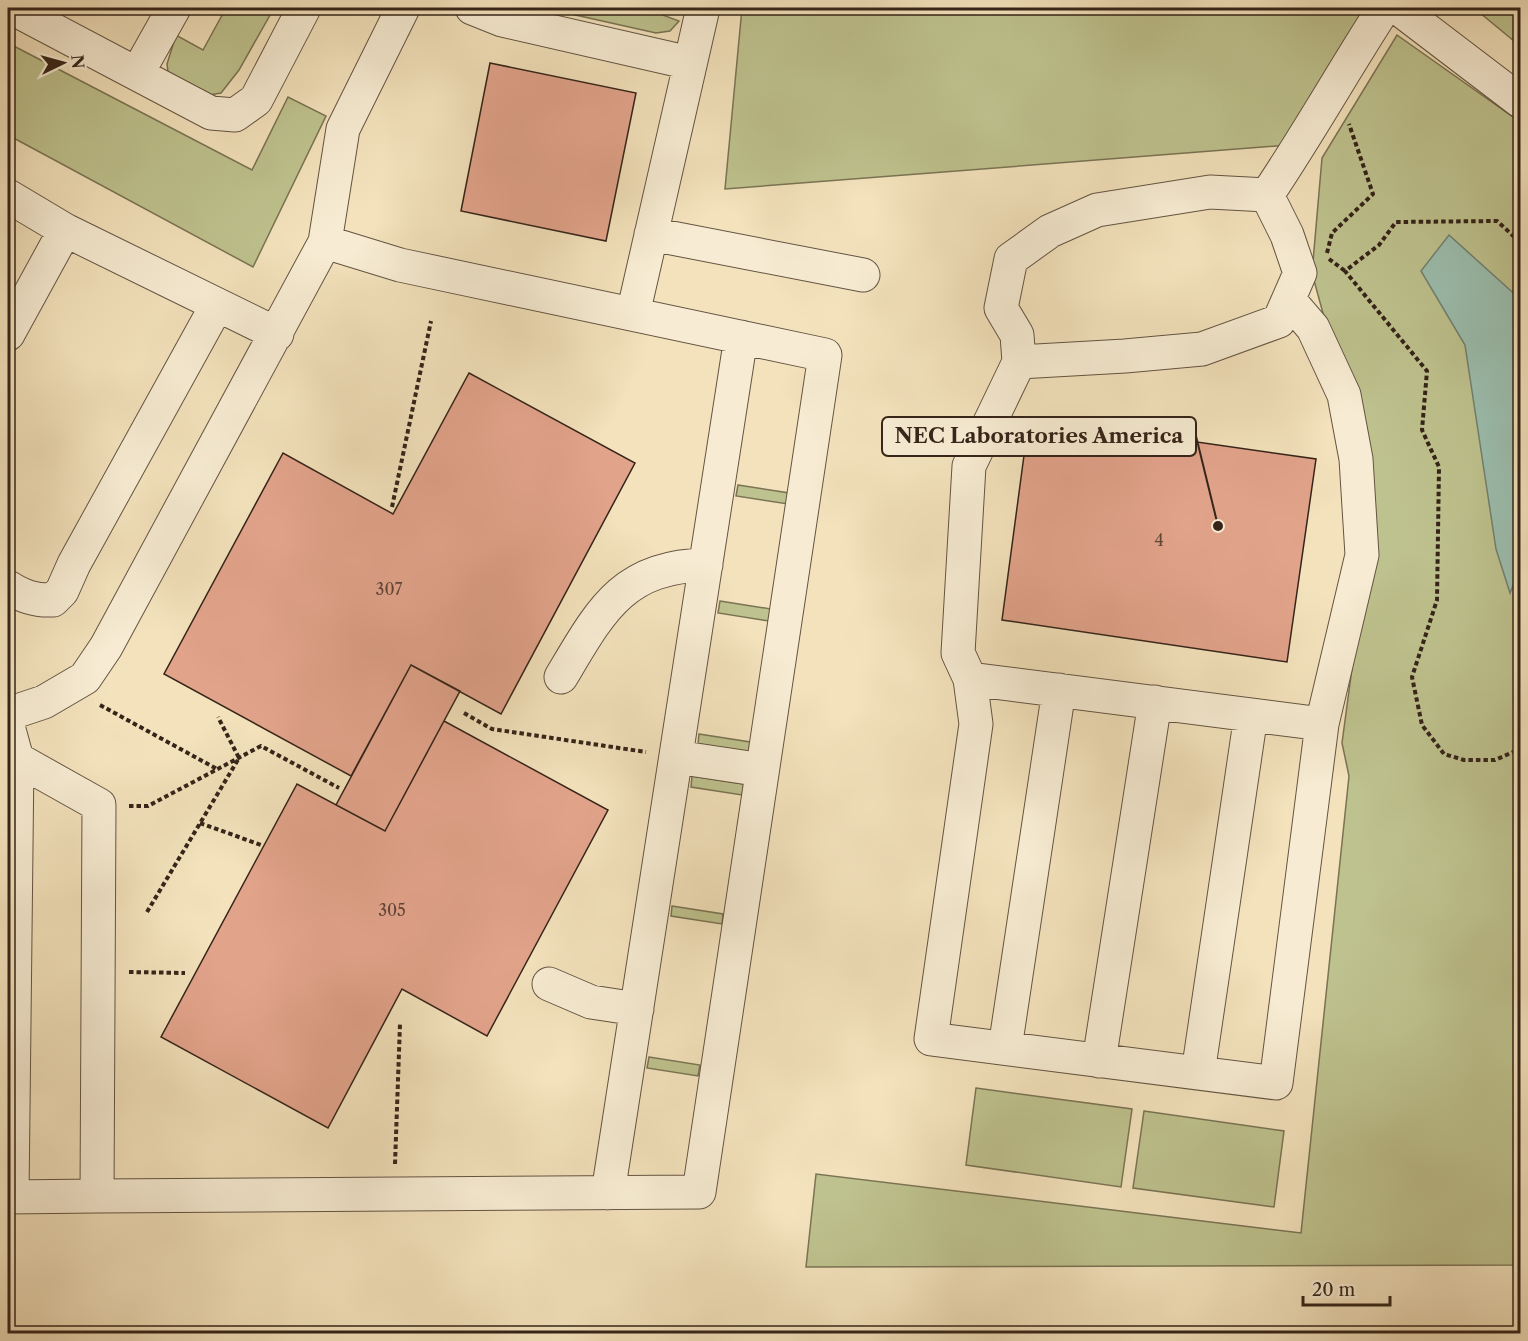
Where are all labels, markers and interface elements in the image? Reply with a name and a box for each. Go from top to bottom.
north arrow [33,33,93,93]
text: N [67,54,89,70]
callout: NEC Laboratories America [882,417,1196,456]
text: NEC Laboratories America [894,423,1184,448]
house number: 4 [1154,530,1164,550]
house number: 307 [376,579,403,599]
house number: 305 [378,900,406,920]
scale bar [1303,1269,1390,1307]
text: 20 m [1312,1279,1356,1301]

